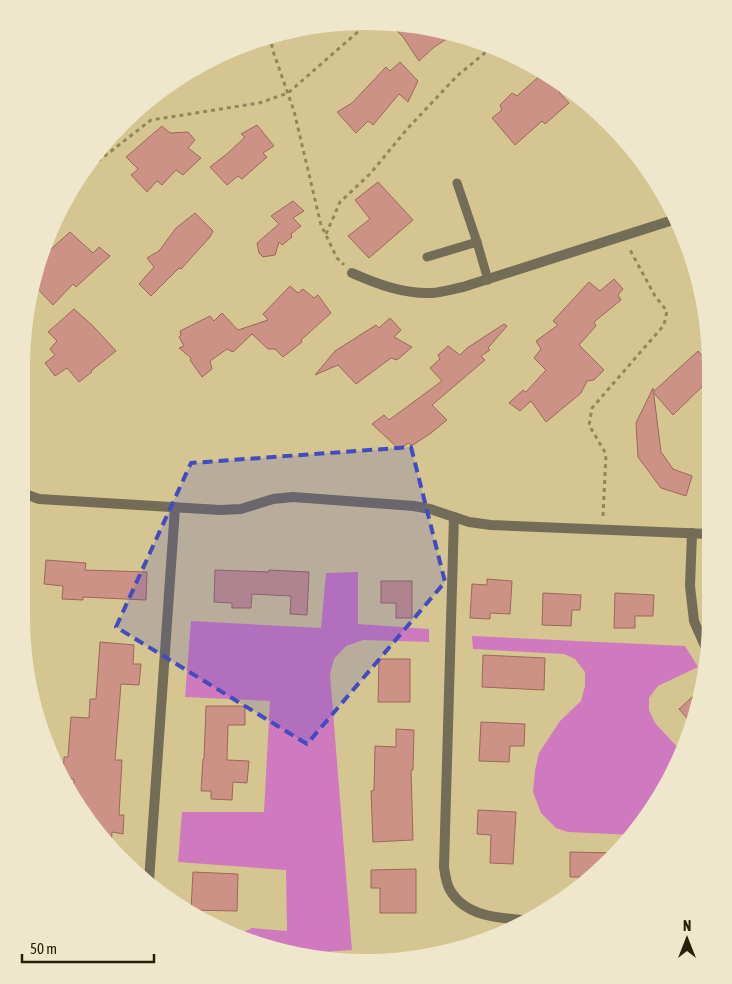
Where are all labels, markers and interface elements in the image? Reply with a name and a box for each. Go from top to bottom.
north arrow [662,914,712,964]
text: N [683,918,691,934]
scale bar [22,932,155,964]
text: 50 m [30,940,57,957]

